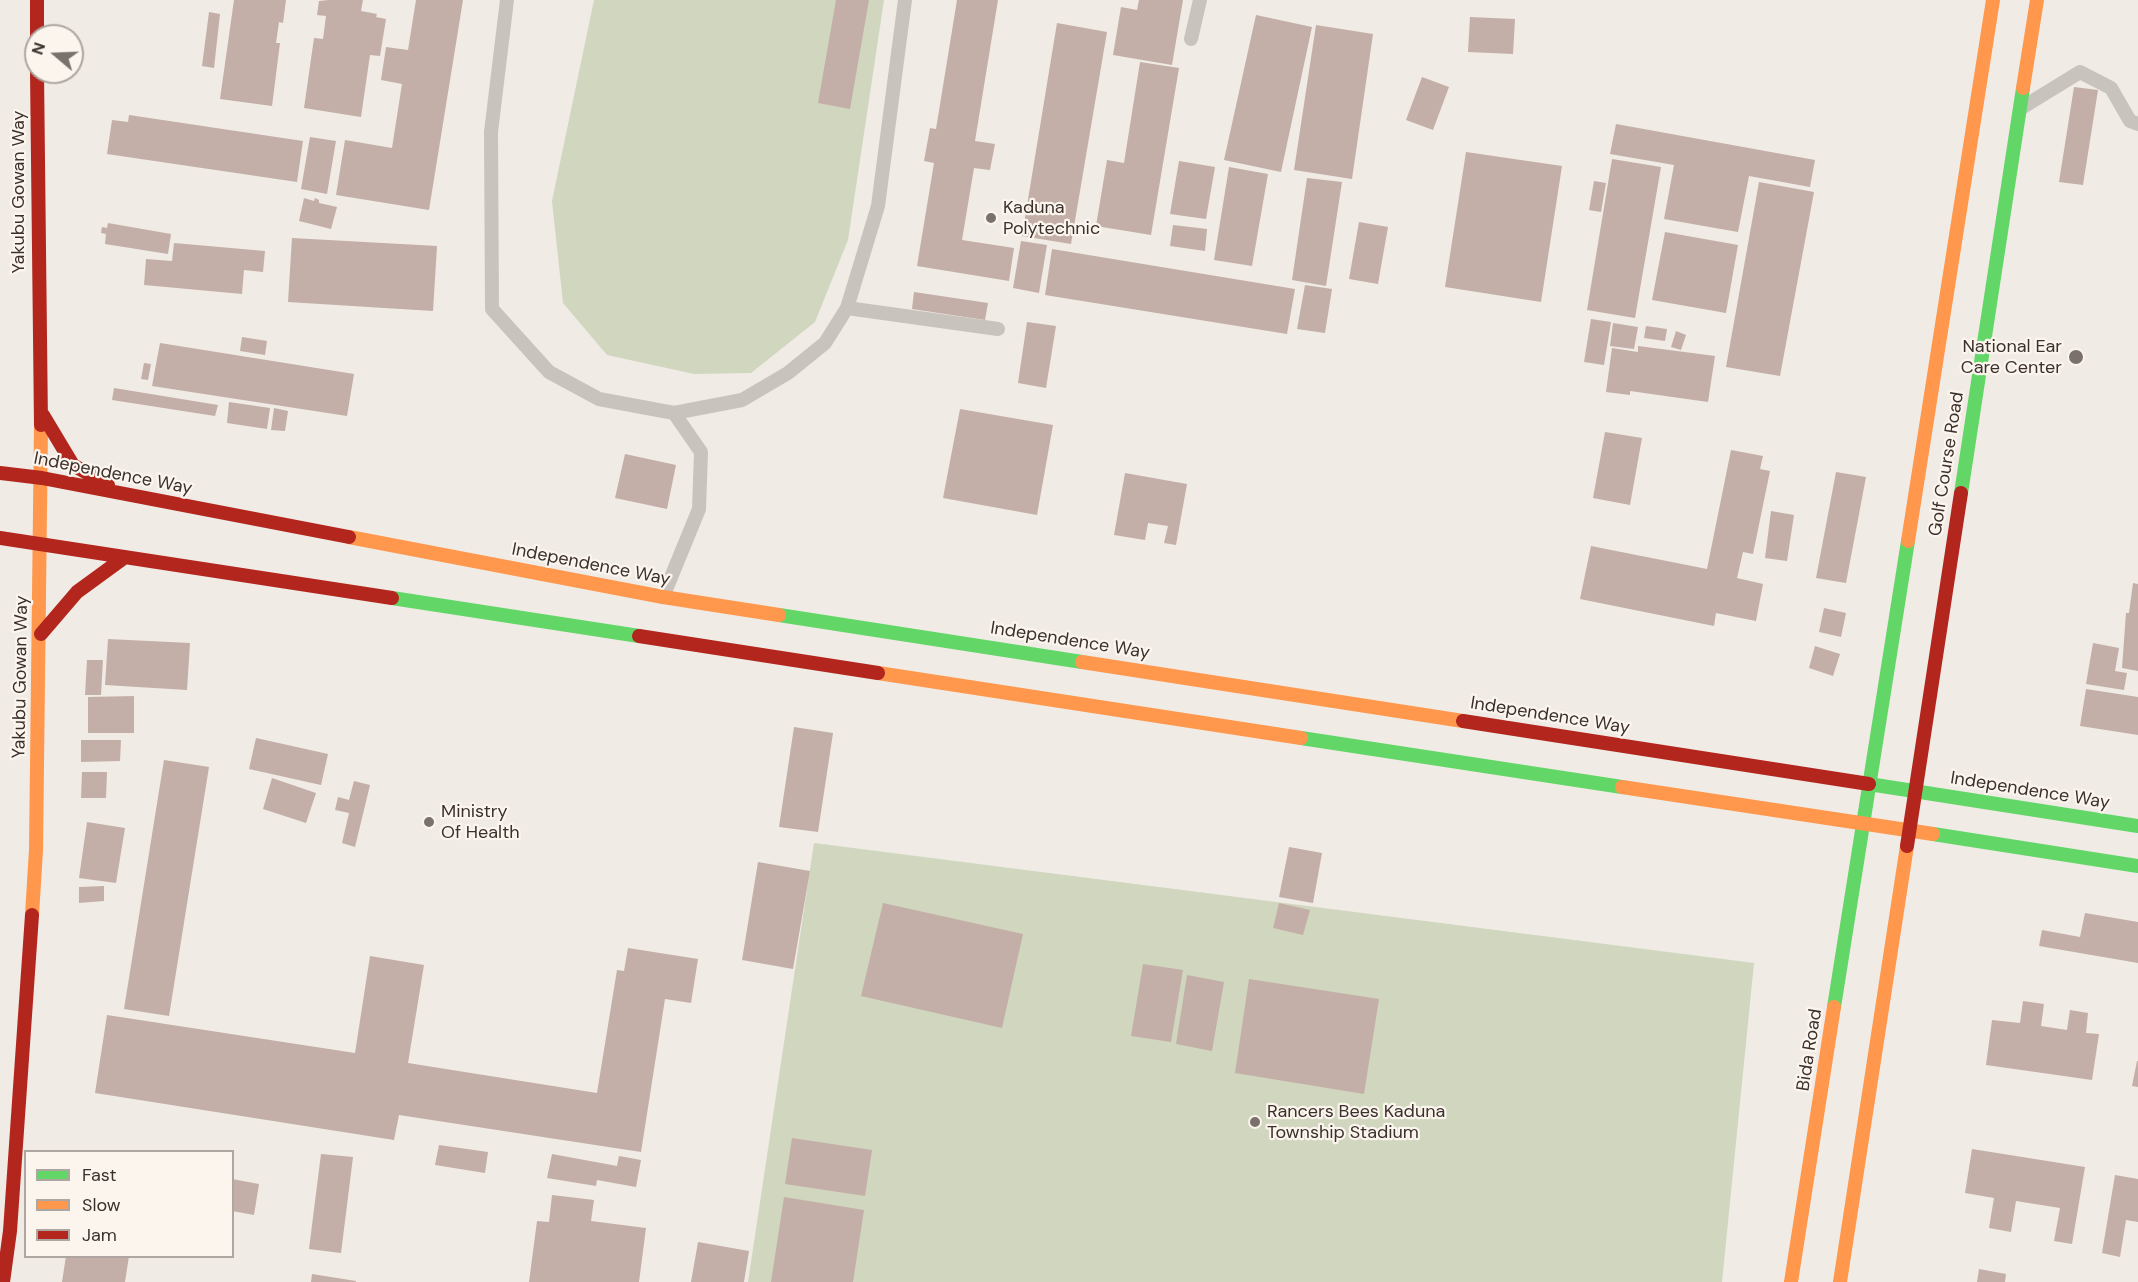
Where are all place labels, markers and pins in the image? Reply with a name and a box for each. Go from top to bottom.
place label: Kaduna Polytechnic [1003,197,1100,240]
marker: Kaduna Polytechnic [984,211,998,225]
place label: National Ear Care Center [1961,336,2062,378]
marker: National Ear Care Center [2067,348,2085,366]
place label: Ministry Of Health [441,801,520,844]
marker: Ministry Of Health [422,815,436,829]
place label: Rancers Bees Kaduna Township Stadium [1267,1101,1445,1144]
marker: Rancers Bees Kaduna Township Stadium [1248,1115,1262,1129]

